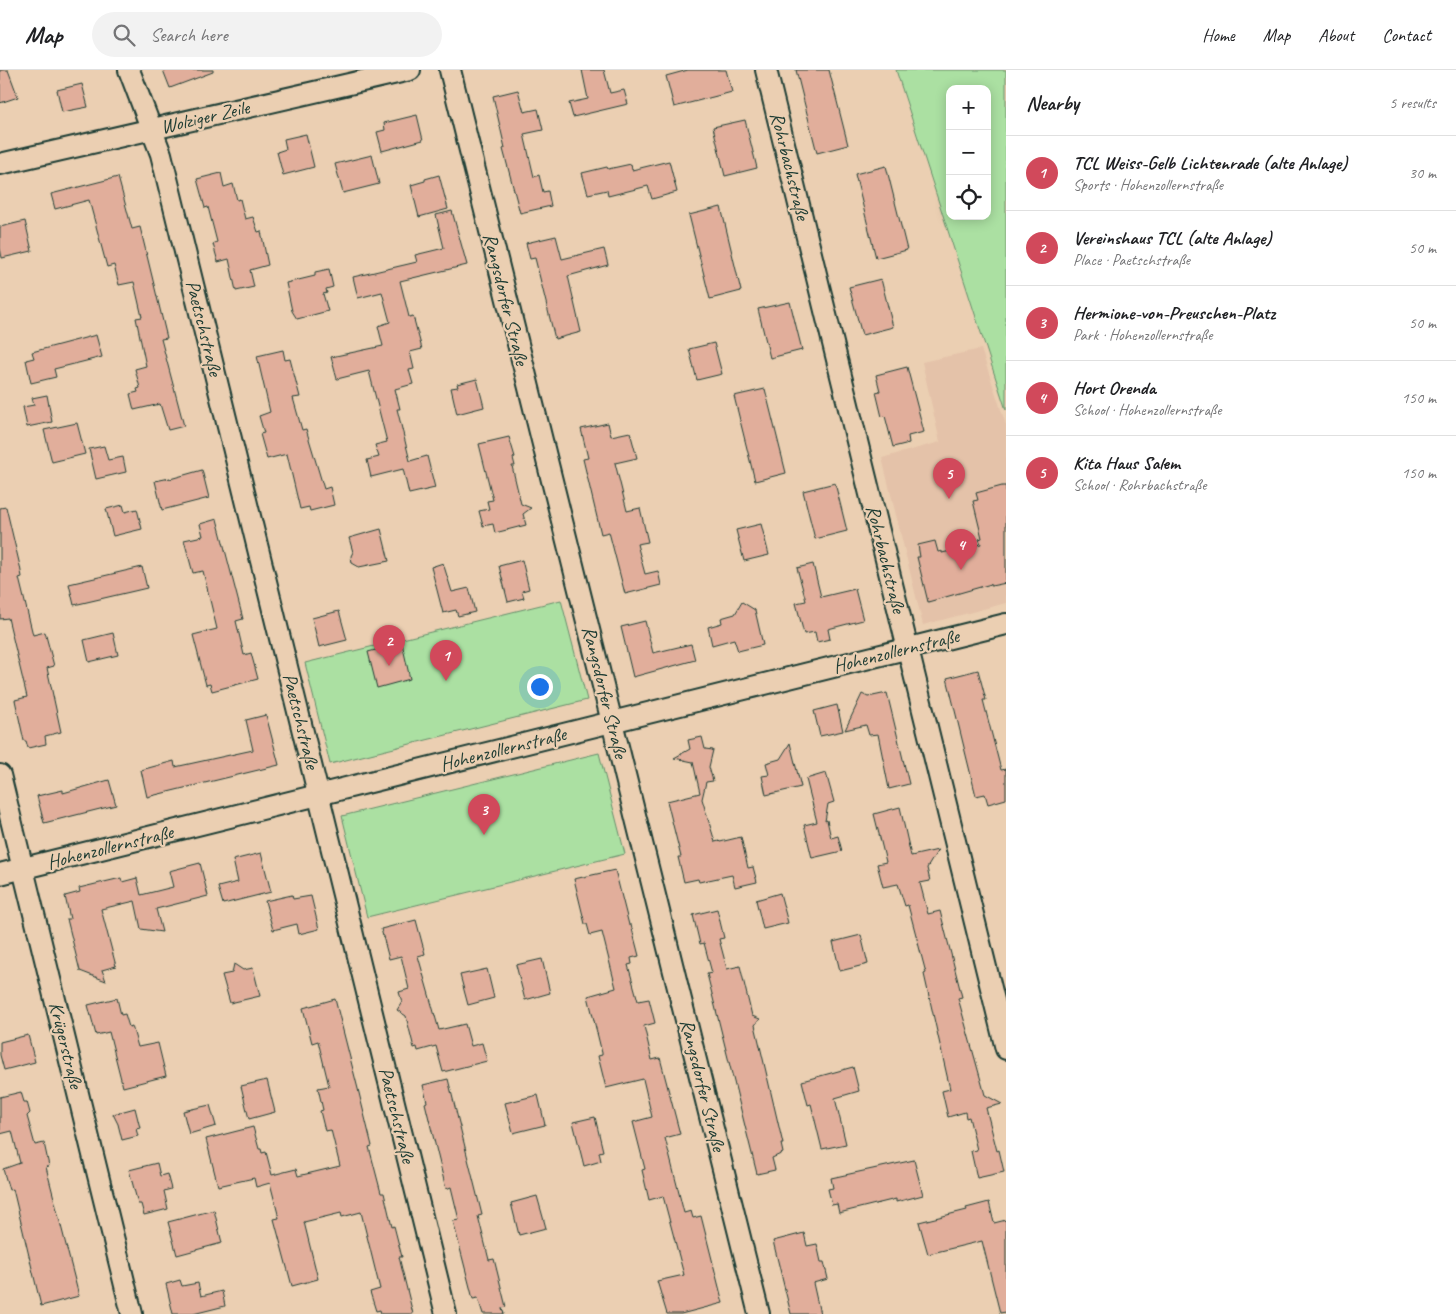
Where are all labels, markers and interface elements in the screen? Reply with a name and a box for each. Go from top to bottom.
search box [92,12,442,57]
text: Map [25,20,62,50]
icon: search [110,21,138,49]
text: Search here [150,23,228,47]
text: Home [1202,24,1235,46]
text: Map [1263,24,1290,46]
text: About [1318,24,1354,46]
text: Contact [1382,24,1431,46]
map controls [946,85,991,220]
button: + [946,85,991,130]
text: Nearby [1026,90,1079,116]
text: 5 results [1389,93,1436,113]
street label: Wolziger Zeile [158,94,253,139]
street label: Rohrbachstraße [765,109,816,224]
button: − [946,130,991,175]
text: TCL Weiss-Gelb Lichtenrade (alte Anlage) [1073,151,1347,175]
text: 1 [1038,163,1046,183]
text: 30 m [1409,163,1436,183]
button: locate [946,175,991,220]
text: Sports · Hohenzollernstraße [1073,175,1223,195]
text: Vereinshaus TCL (alte Anlage) [1073,226,1272,250]
street label: Rangsdorfer Straße [477,230,535,369]
text: 2 [1038,238,1046,258]
text: 50 m [1409,238,1436,258]
text: Place · Paetschstraße [1073,250,1190,270]
street label: Paetschstraße [180,278,228,380]
text: Hermione-von-Preuschen-Platz [1073,301,1275,325]
text: 3 [1038,313,1046,333]
text: 50 m [1409,313,1436,333]
text: Park · Hohenzollernstraße [1073,325,1212,345]
text: Hort Orenda [1073,376,1156,400]
text: 4 [1038,388,1046,408]
text: 150 m [1402,388,1436,408]
text: School · Hohenzollernstraße [1073,400,1221,420]
text: Kita Haus Salem [1073,451,1180,475]
pin: 5 [933,458,965,499]
text: 5 [1039,463,1045,483]
text: 150 m [1402,463,1436,483]
text: School · Rohrbachstraße [1073,475,1206,495]
street label: Rohrbachstraße [861,502,912,617]
pin: 4 [945,529,977,570]
street label: Rangsdorfer Straße [576,623,634,762]
street label: Hohenzollernstraße [830,623,963,679]
pin: 2 [373,625,405,666]
pin: 1 [430,640,462,681]
street label: Paetschstraße [277,671,325,773]
your location [527,674,553,700]
street label: Hohenzollernstraße [437,721,570,777]
pin: 3 [468,794,500,835]
street label: Hohenzollernstraße [44,819,177,875]
street label: Krügerstraße [43,999,89,1092]
street label: Rangsdorfer Straße [674,1016,732,1155]
street label: Paetschstraße [373,1065,421,1167]

